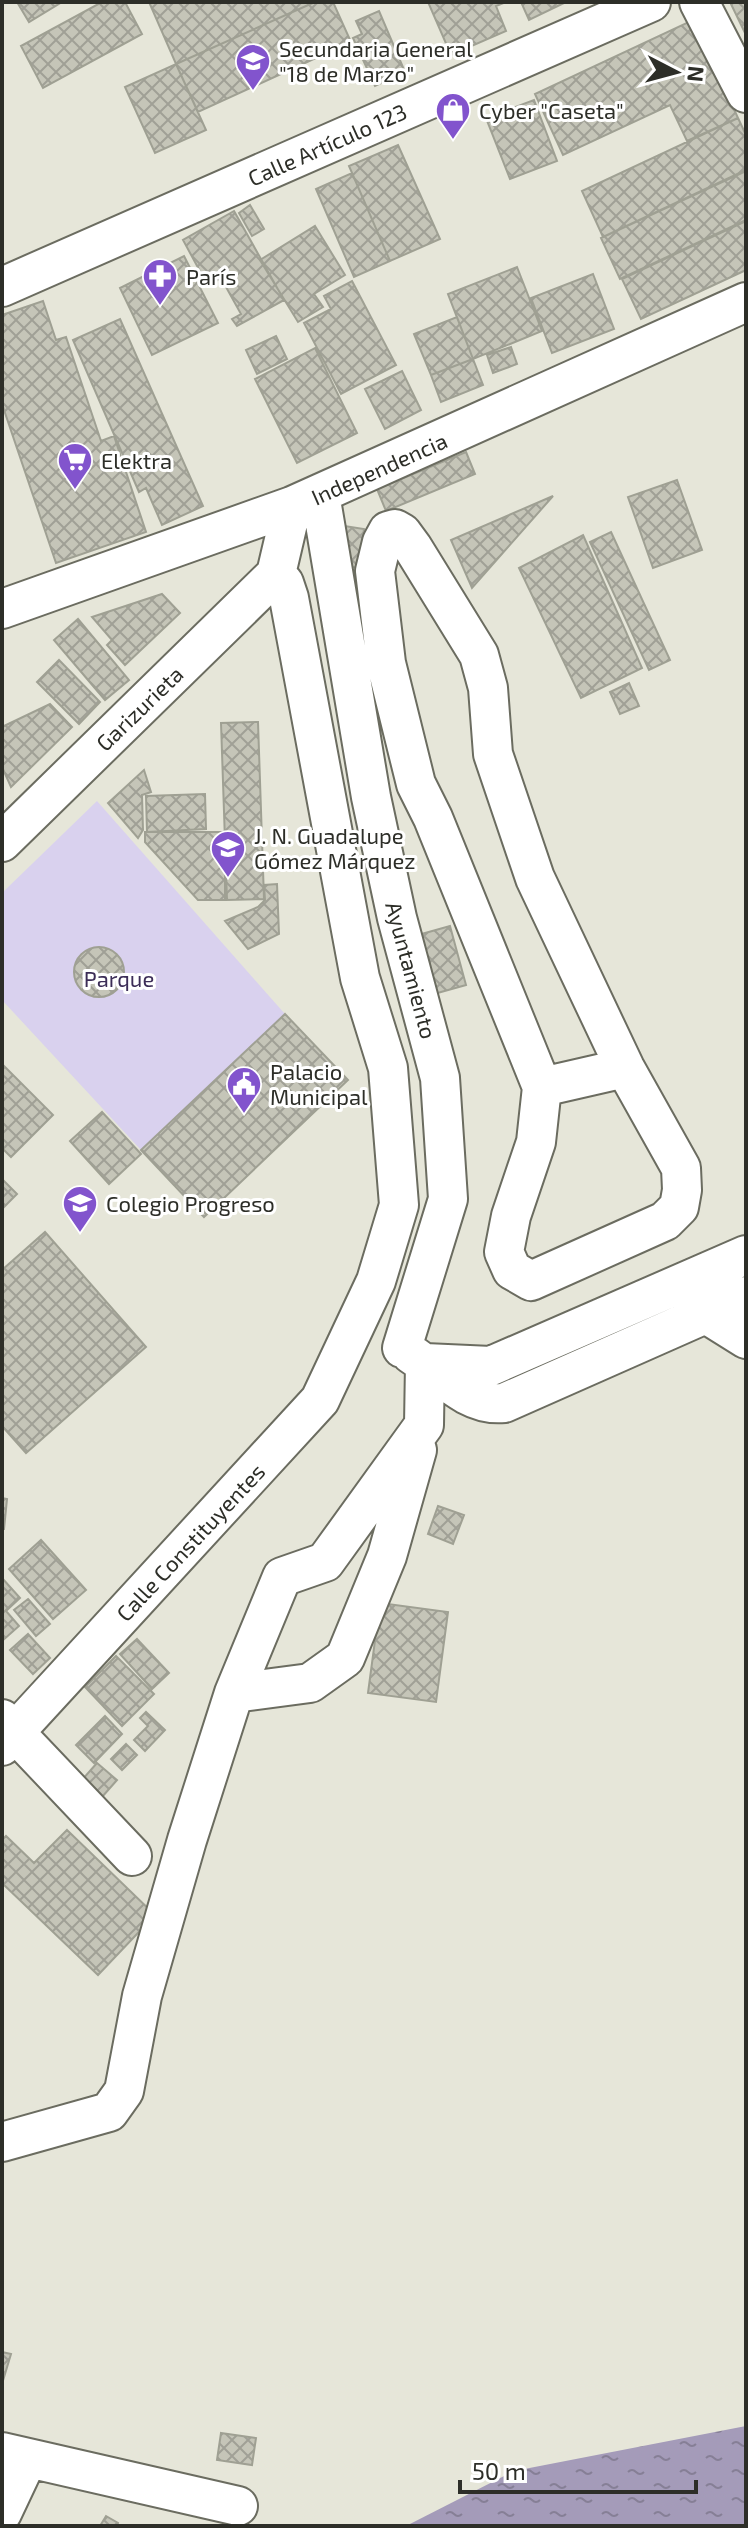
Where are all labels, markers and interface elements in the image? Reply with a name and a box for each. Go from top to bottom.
north arrow [636,32,716,112]
place label: Secundaria General "18 de Marzo" [279,35,473,86]
school or university icon: Secundaria General "18 de Marzo" [234,42,272,92]
text: N [683,65,711,83]
shop icon: Cyber "Caseta" [434,91,472,141]
street label: Calle Artículo 123 [244,97,410,191]
place label: Cyber "Caseta" [479,97,624,123]
pharmacy icon: París [141,257,179,307]
place label: París [186,263,236,289]
street label: Independencia [307,426,451,510]
supermarket icon: Elektra [56,441,94,491]
place label: Elektra [101,447,172,473]
street label: Garizurieta [90,660,188,756]
place label: J. N. Guadalupe Gómez Márquez [254,822,416,873]
school or university icon: J. N. Guadalupe Gómez Márquez [209,829,247,879]
street label: Ayuntamiento [381,899,443,1041]
park label: Parque [84,965,154,991]
place label: Palacio Municipal [270,1058,368,1109]
public building icon: Palacio Municipal [225,1065,263,1115]
school or university icon: Colegio Progreso [61,1184,99,1234]
place label: Colegio Progreso [106,1190,275,1216]
street label: Calle Constituyentes [110,1458,270,1626]
scale bar [460,2444,696,2494]
text: 50 m [472,2456,526,2485]

